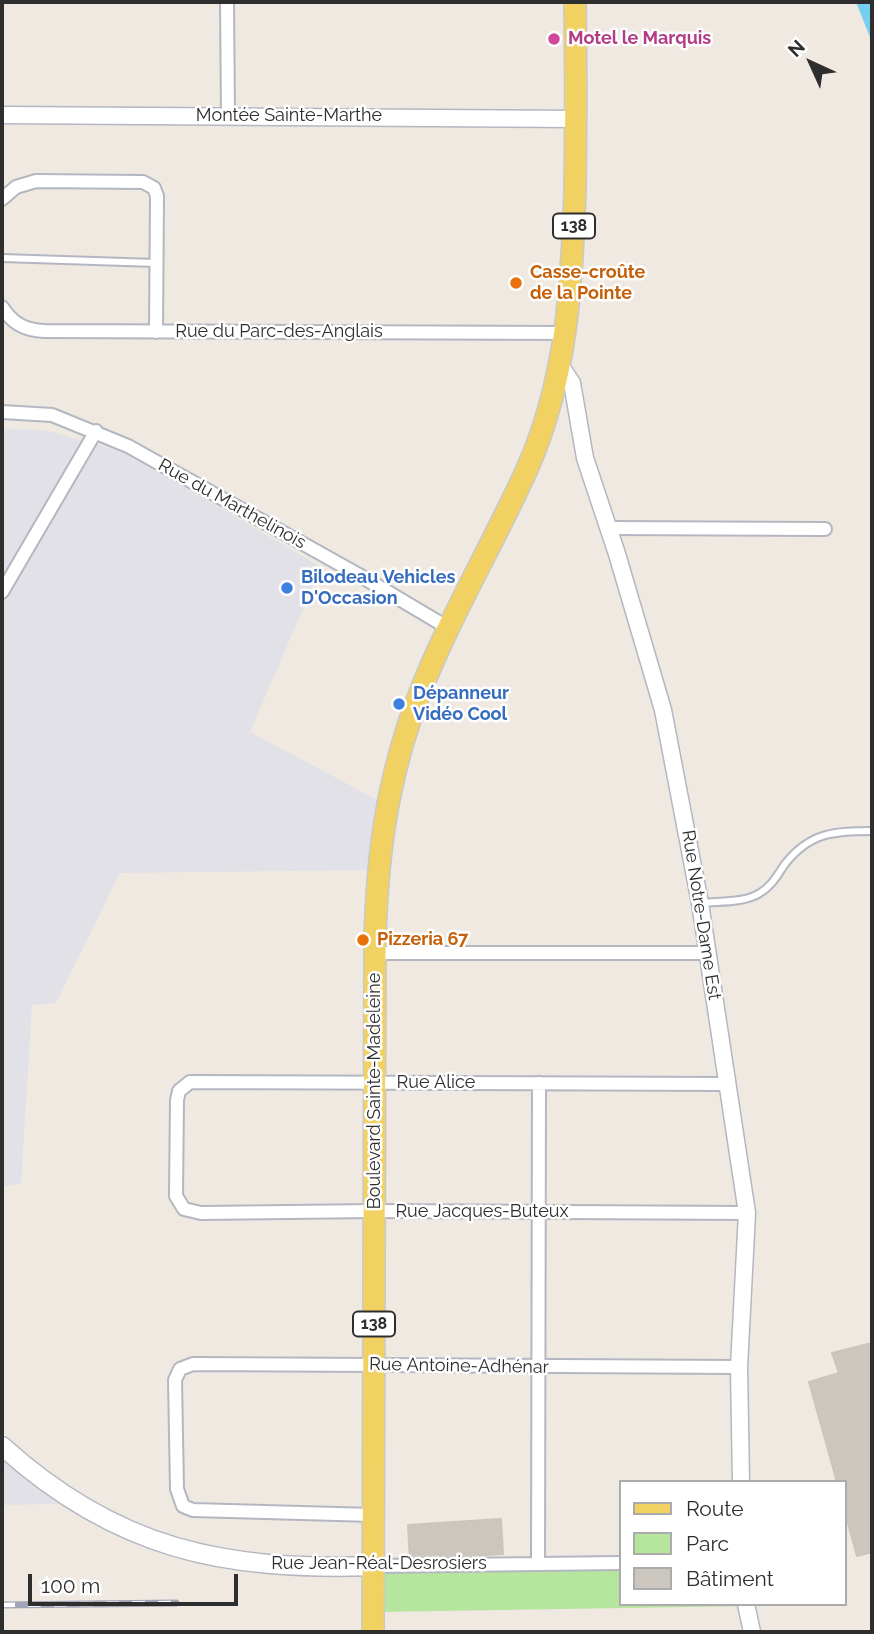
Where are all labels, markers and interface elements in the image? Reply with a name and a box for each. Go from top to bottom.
place label: Motel le Marquis [568,28,711,50]
north arrow [776,28,846,98]
marker: Motel le Marquis [546,31,562,47]
text: N [783,35,809,61]
street label: Montée Sainte-Marthe [196,105,382,127]
road number: 138 [553,214,595,238]
place label: Casse-croûte de la Pointe [530,262,645,304]
marker: Casse-croûte de la Pointe [508,275,524,291]
street label: Rue du Parc-des-Anglais [175,321,383,343]
street label: Rue du Marthelinois [154,454,310,554]
place label: Bilodeau Vehicles D'Occasion [301,567,455,610]
marker: Bilodeau Vehicles D'Occasion [279,580,295,596]
place label: Dépanneur Vidéo Cool [413,683,509,726]
marker: Dépanneur Vidéo Cool [391,696,407,712]
street label: Rue Notre-Dame Est [677,828,725,1002]
place label: Pizzeria 67 [377,929,468,951]
marker: Pizzeria 67 [355,932,371,948]
street label: Boulevard Sainte-Madeleine [364,973,386,1209]
street label: Rue Alice [397,1072,475,1094]
street label: Rue Jacques-Buteux [395,1201,569,1223]
road number: 138 [353,1312,395,1336]
street label: Rue Antoine-Adhénar [369,1354,549,1378]
legend [618,1480,846,1606]
text: Route [686,1496,744,1521]
text: Parc [686,1531,729,1556]
street label: Rue Jean-Réal-Desrosiers [271,1553,487,1575]
scale bar [32,1560,242,1604]
text: Bâtiment [686,1566,774,1591]
text: 100 m [41,1573,100,1598]

